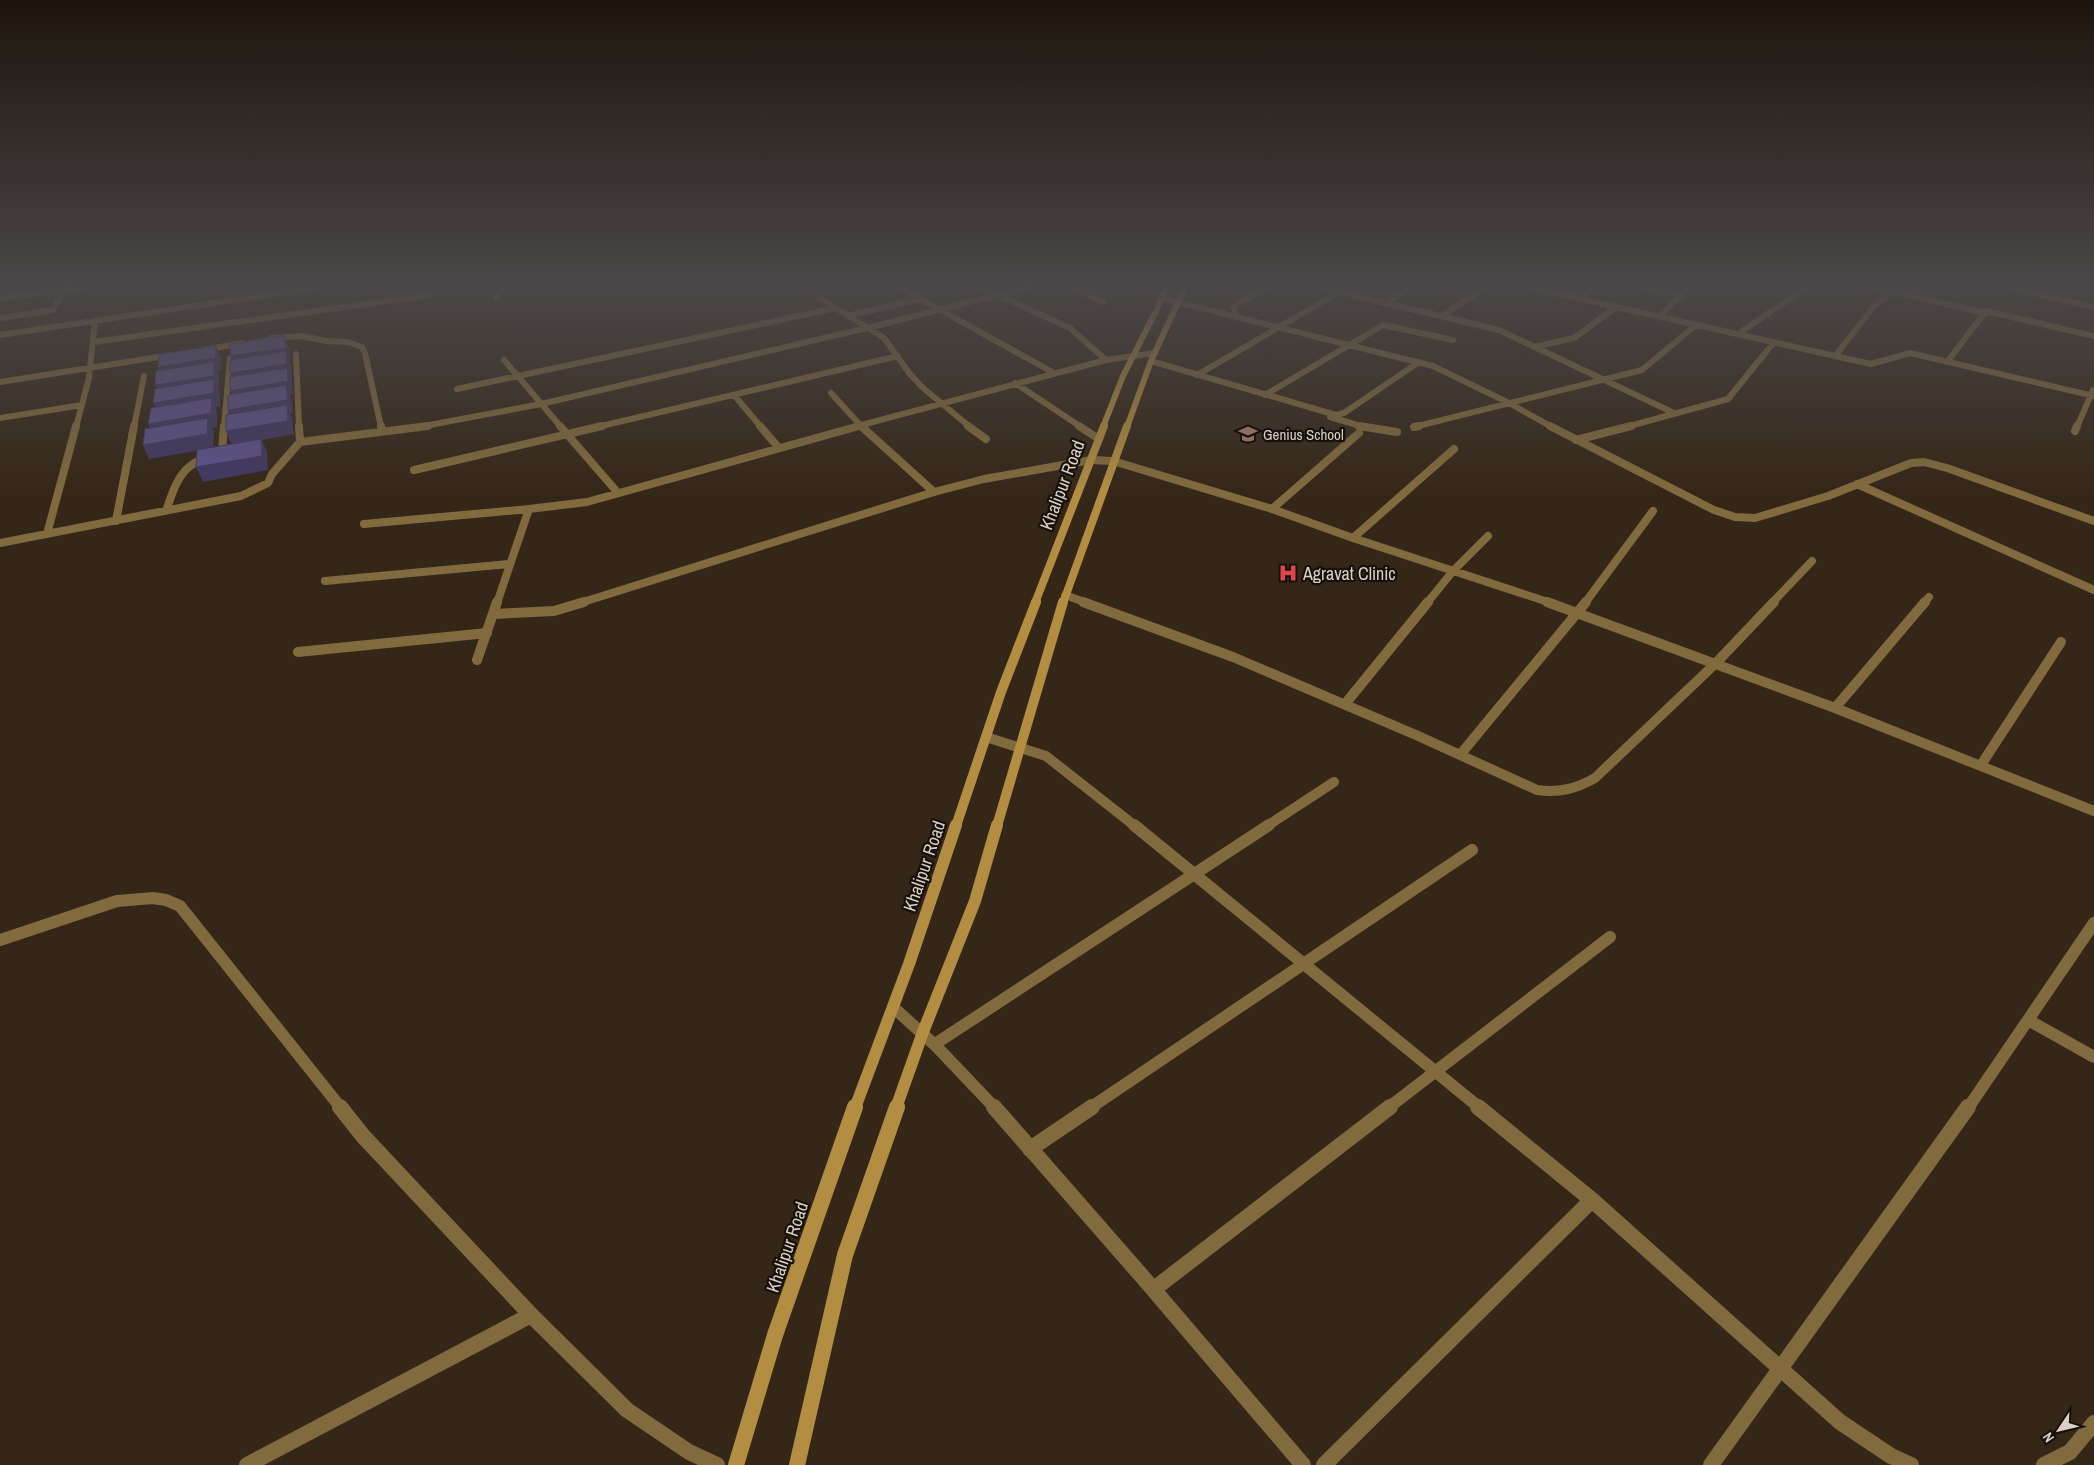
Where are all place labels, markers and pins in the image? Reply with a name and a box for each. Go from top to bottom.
school or university icon: Genius School [1237,423,1259,445]
place label: Genius School [1263,424,1344,445]
place label: Agravat Clinic [1302,561,1396,586]
hospital icon: Agravat Clinic [1277,562,1299,584]

